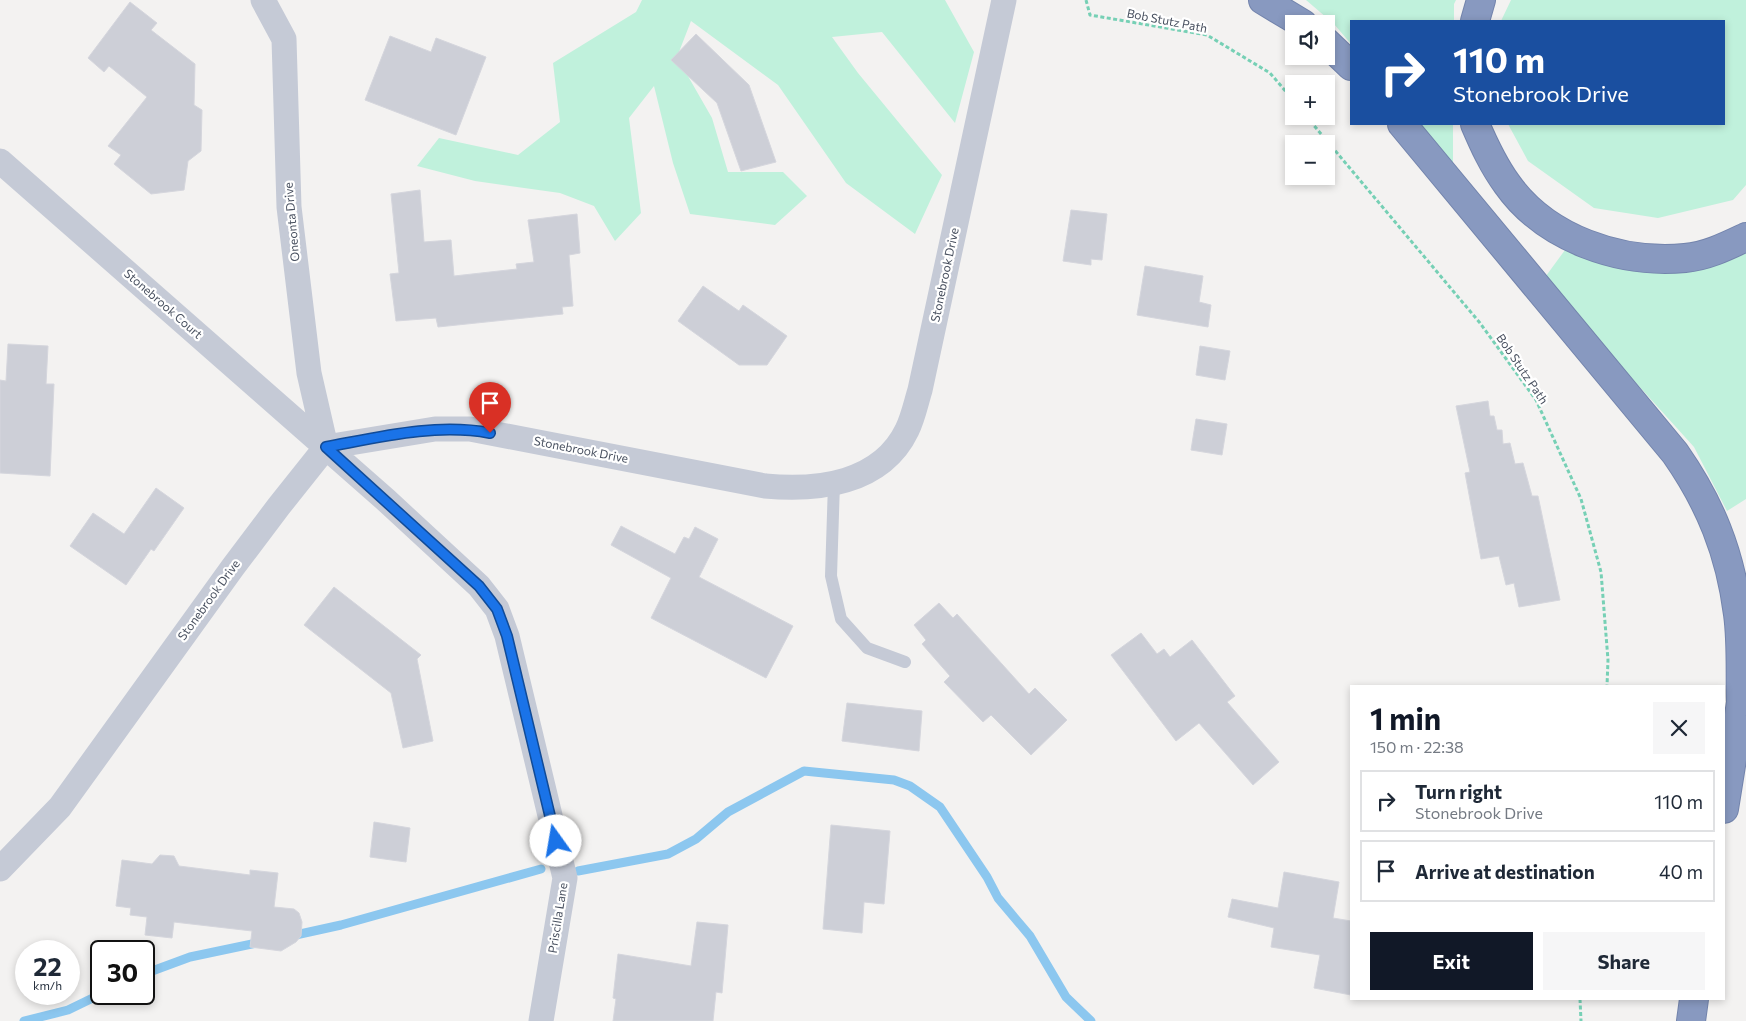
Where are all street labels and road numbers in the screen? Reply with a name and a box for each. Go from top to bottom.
street label: Bob Stutz Path [1126,5,1209,35]
street label: Oneonta Drive [281,182,301,262]
street label: Stonebrook Drive [927,226,961,323]
street label: Stonebrook Court [122,266,206,341]
street label: Bob Stutz Path [1494,331,1551,406]
street label: Stonebrook Drive [533,433,630,465]
street label: Stonebrook Drive [174,556,242,642]
street label: Priscilla Lane [545,882,569,954]

